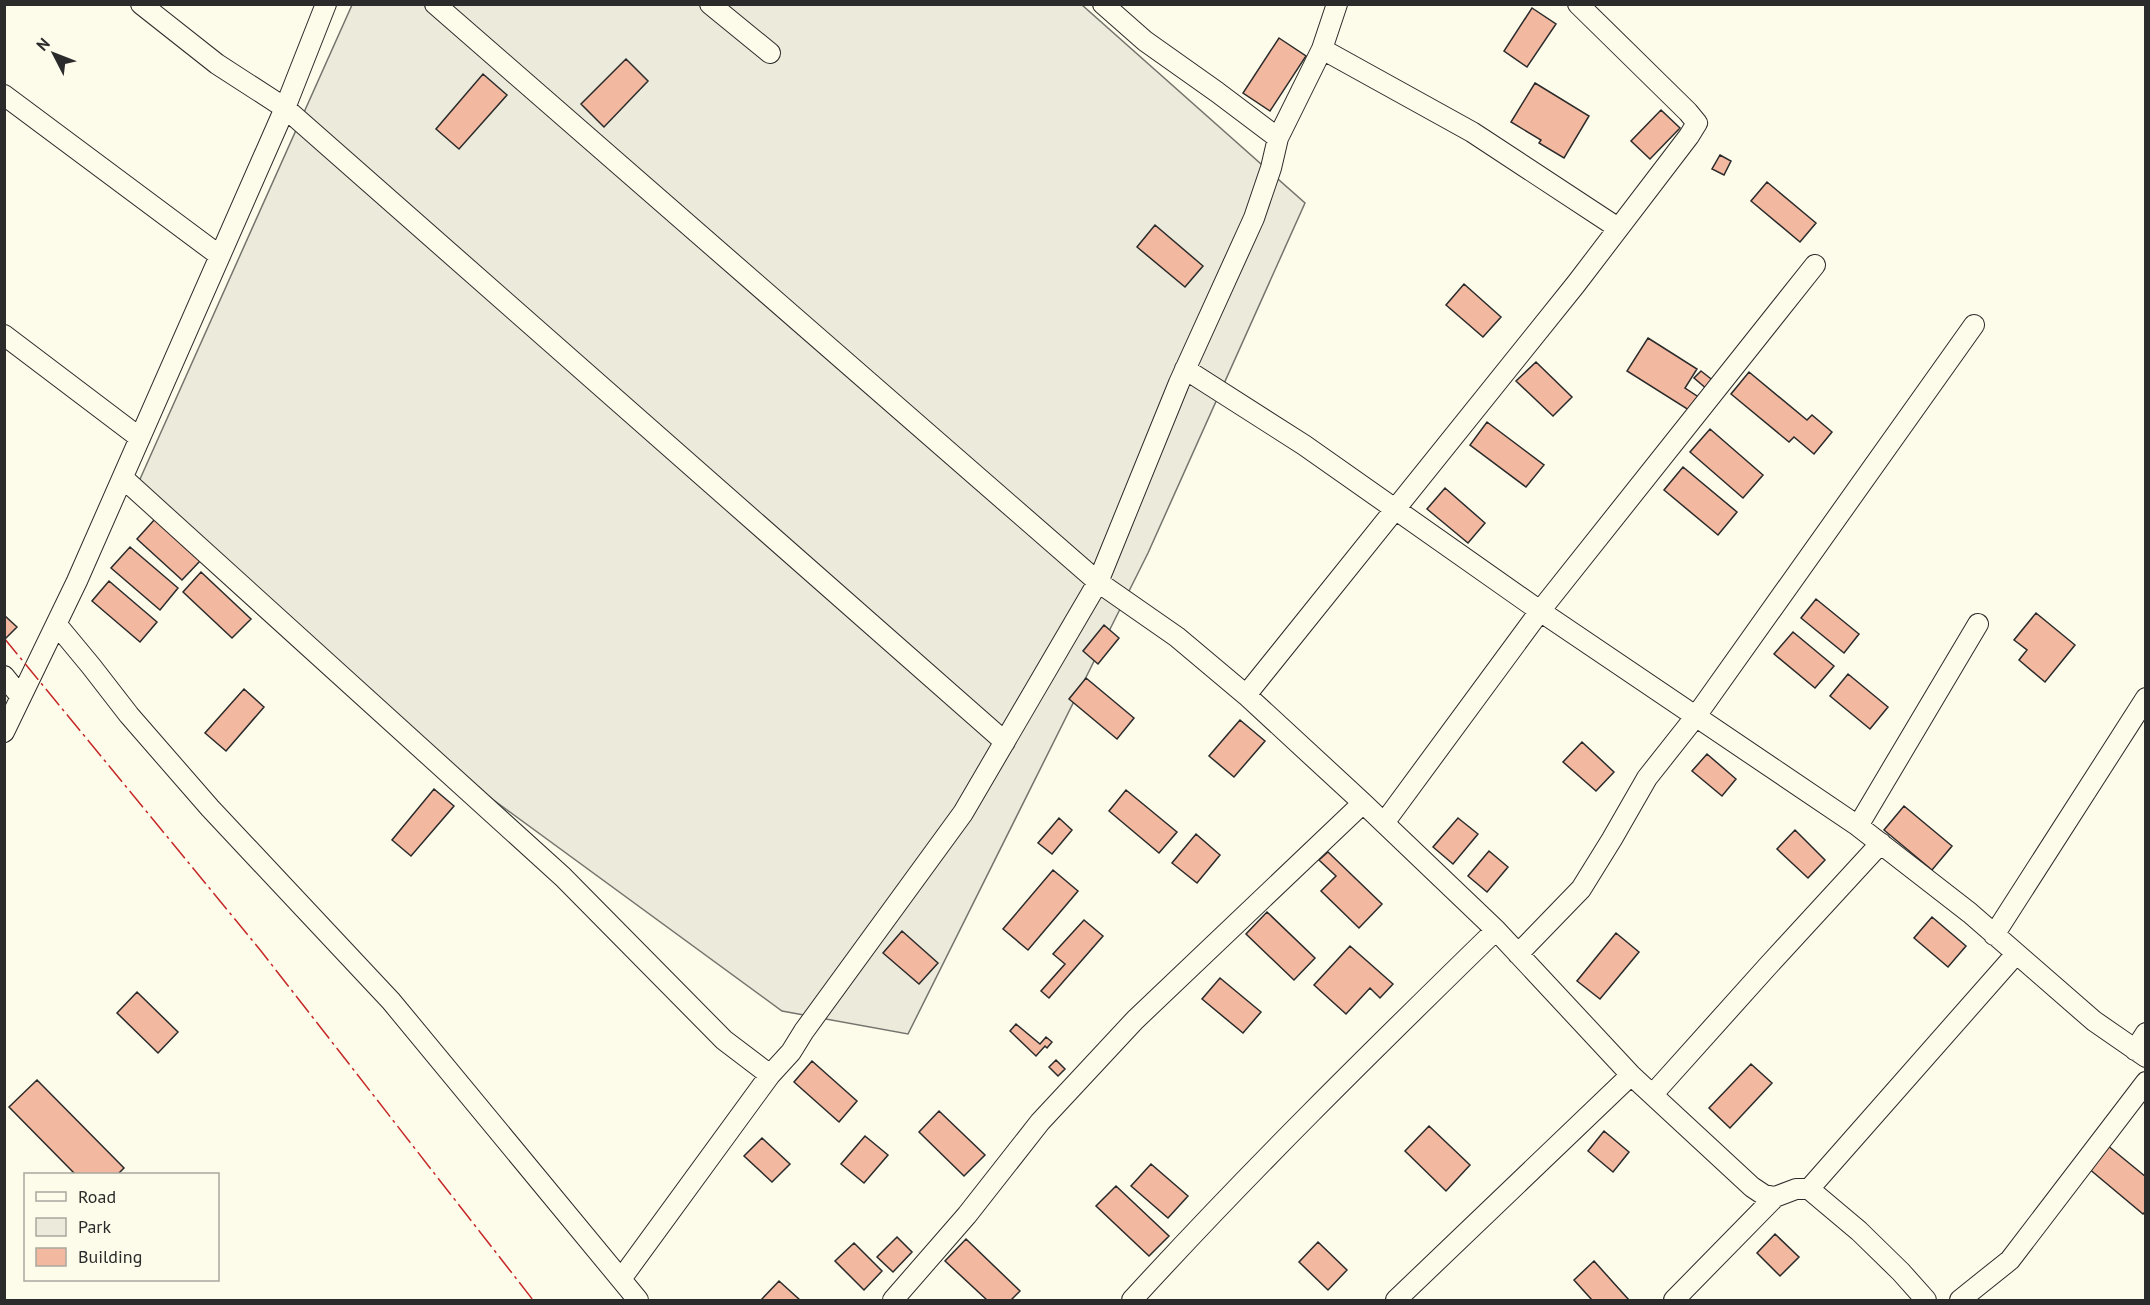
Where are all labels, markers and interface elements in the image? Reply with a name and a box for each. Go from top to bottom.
north arrow [24,24,84,84]
text: N [32,33,54,55]
legend [24,1173,219,1281]
text: Road [78,1185,116,1208]
text: Park [78,1215,111,1238]
text: Building [78,1245,142,1268]

